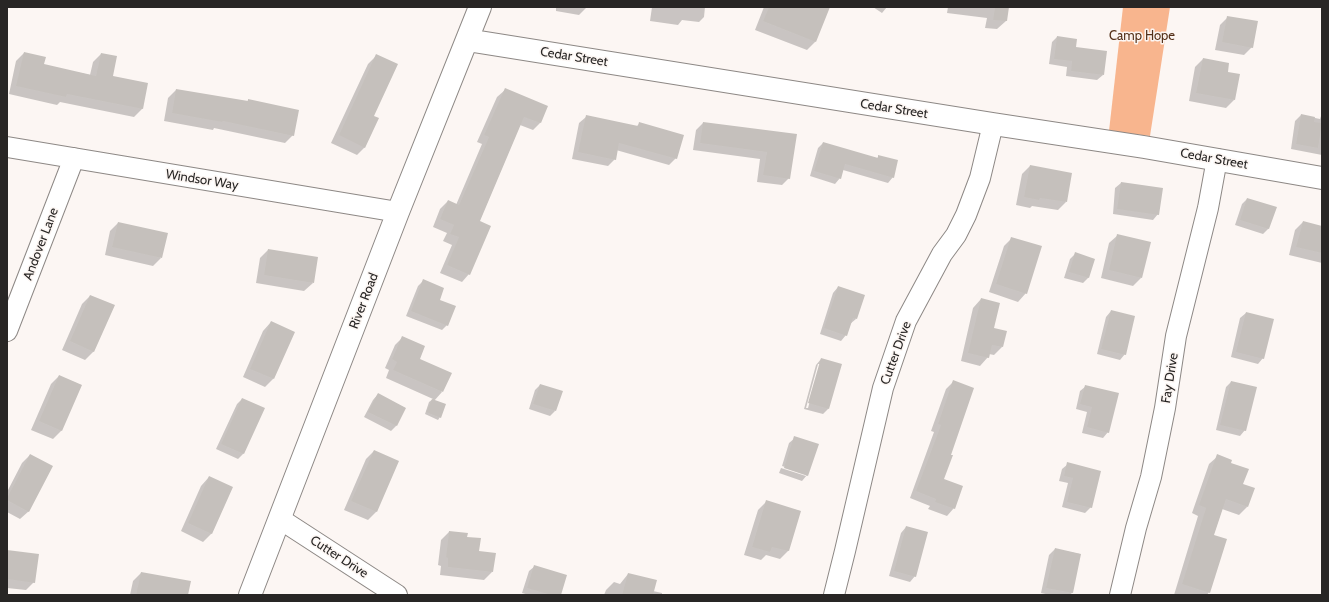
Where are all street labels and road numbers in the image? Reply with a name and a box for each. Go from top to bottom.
street label: Cedar Street [539,44,609,70]
street label: Cedar Street [859,96,929,122]
street label: Cedar Street [1179,145,1249,173]
street label: Windsor Way [165,167,239,193]
street label: Andover Lane [20,206,62,282]
street label: River Road [346,271,382,331]
street label: Cutter Drive [877,319,915,387]
street label: Fay Drive [1158,352,1182,404]
street label: Cutter Drive [307,532,371,582]

